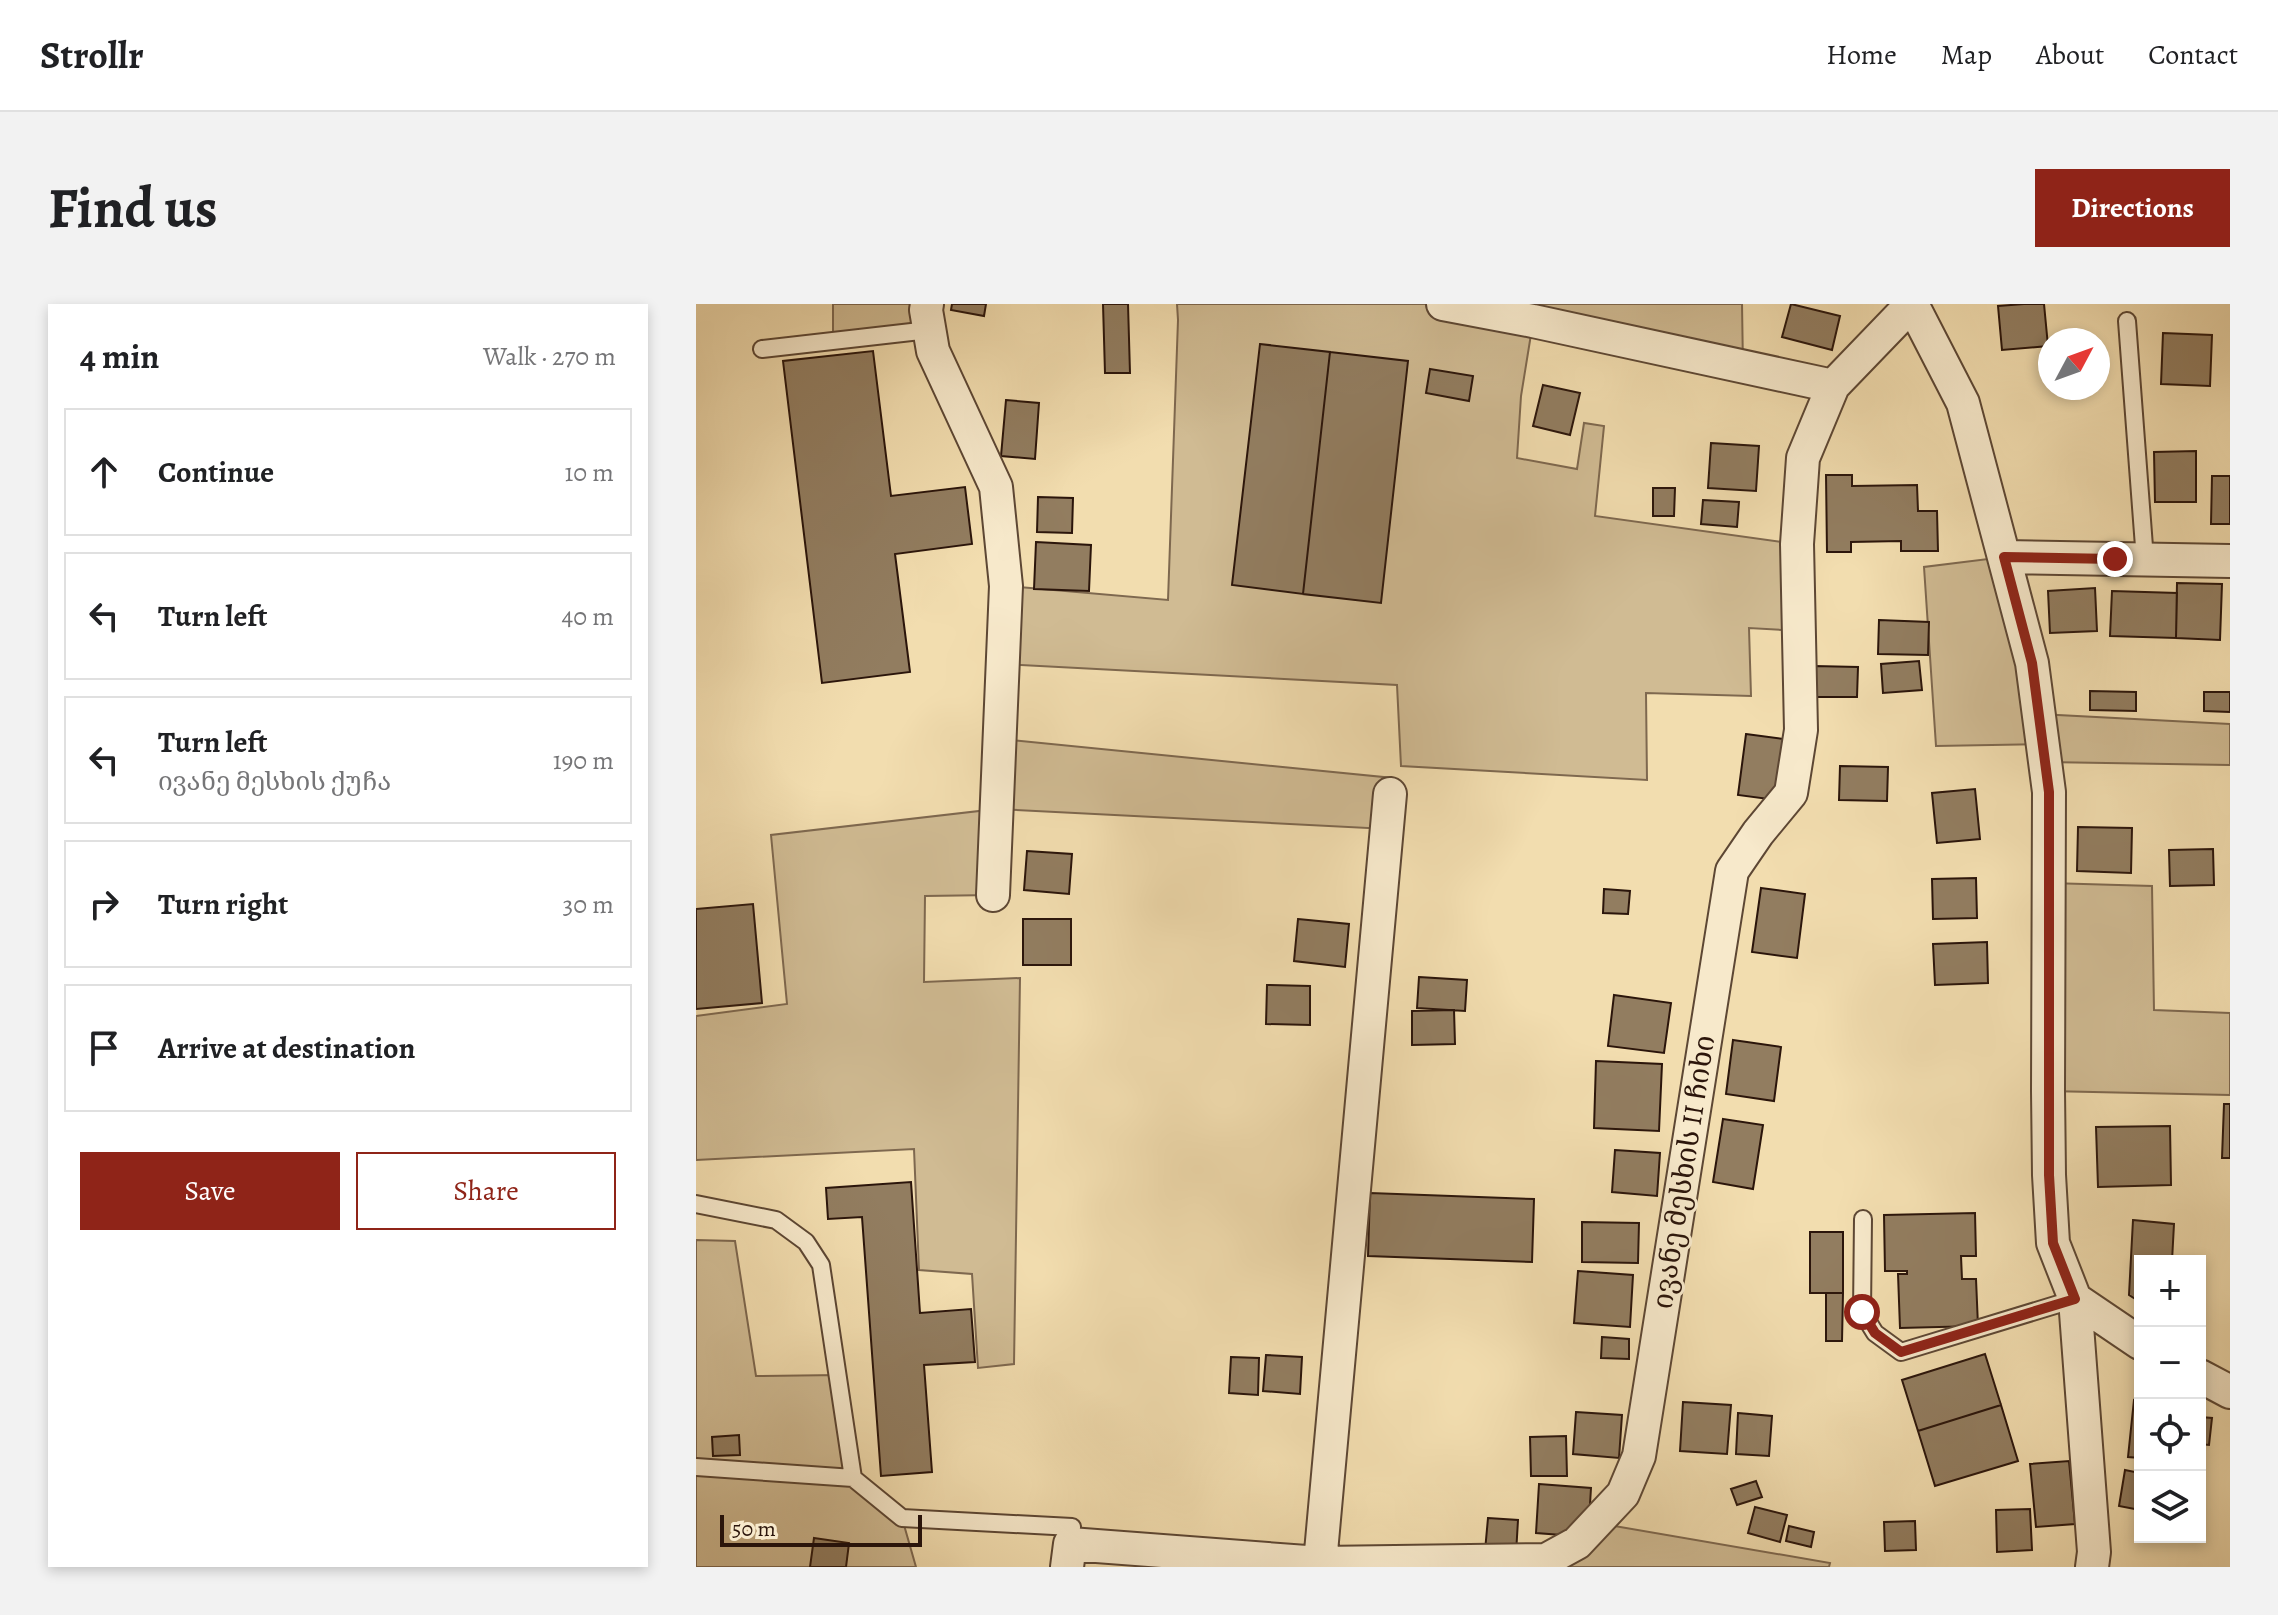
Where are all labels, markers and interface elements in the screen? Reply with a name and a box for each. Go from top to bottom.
text: Strollr [40,29,144,81]
text: Home [1826,36,1897,74]
text: Map [1941,36,1992,74]
text: About [2036,36,2104,74]
text: Contact [2148,36,2238,74]
button: Directions [2035,169,2230,247]
text: Find us [48,170,218,246]
north arrow [2038,328,2110,400]
text: 4 min [80,333,159,380]
text: Walk · 270 m [483,339,616,374]
icon: ahead [82,450,126,494]
text: Continue [158,452,274,492]
text: 10 m [564,455,614,490]
route end [2097,541,2133,577]
icon: left [82,594,126,638]
text: Turn left [158,596,267,636]
text: 40 m [562,599,614,634]
text: Turn left [158,722,267,762]
icon: left [82,738,126,782]
text: 190 m [553,743,614,778]
text: ივანე მესხის ქუჩა [158,764,391,799]
icon: right [82,882,126,926]
text: Turn right [158,884,288,924]
text: 30 m [563,887,614,922]
icon: arrive [82,1026,126,1070]
text: Arrive at destination [158,1028,415,1068]
street label: ივანე მესხის II ჩიხი [1644,1032,1724,1312]
button: Save [80,1152,340,1230]
button: Share [356,1152,616,1230]
map controls [2134,1255,2206,1543]
button: + [2134,1255,2206,1327]
route start [1844,1294,1880,1330]
button: − [2134,1327,2206,1399]
button: locate [2134,1399,2206,1471]
button: layers [2134,1471,2206,1543]
scale bar [720,1511,922,1547]
text: 50 m [732,1514,776,1544]

